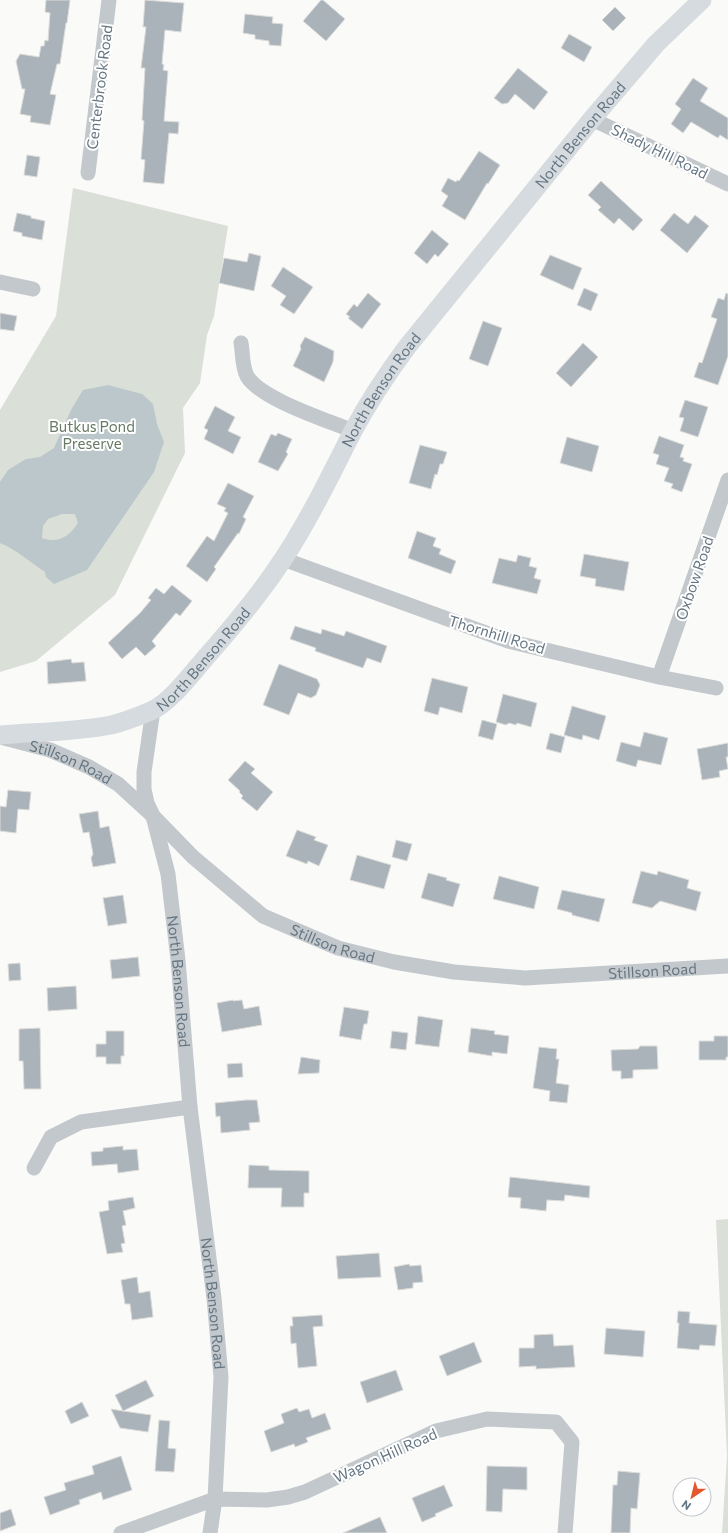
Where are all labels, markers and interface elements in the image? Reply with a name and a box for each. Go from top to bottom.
street label: Centerbrook Road [82,24,116,150]
street label: North Benson Road [531,78,629,192]
street label: Shady Hill Road [609,120,711,182]
street label: North Benson Road [337,329,424,450]
park label: Butkus Pond Preserve [49,417,135,452]
street label: Oxbow Road [671,534,717,622]
street label: North Benson Road [152,603,254,715]
street label: Thornhill Road [447,611,547,657]
street label: Stillson Road [28,736,115,788]
street label: North Benson Road [164,914,194,1048]
street label: Stillson Road [288,920,377,966]
street label: Stillson Road [608,959,697,982]
street label: North Benson Road [197,1236,229,1370]
street label: Wagon Hill Road [330,1424,440,1486]
north arrow [672,1477,712,1517]
text: N [679,1498,693,1513]

